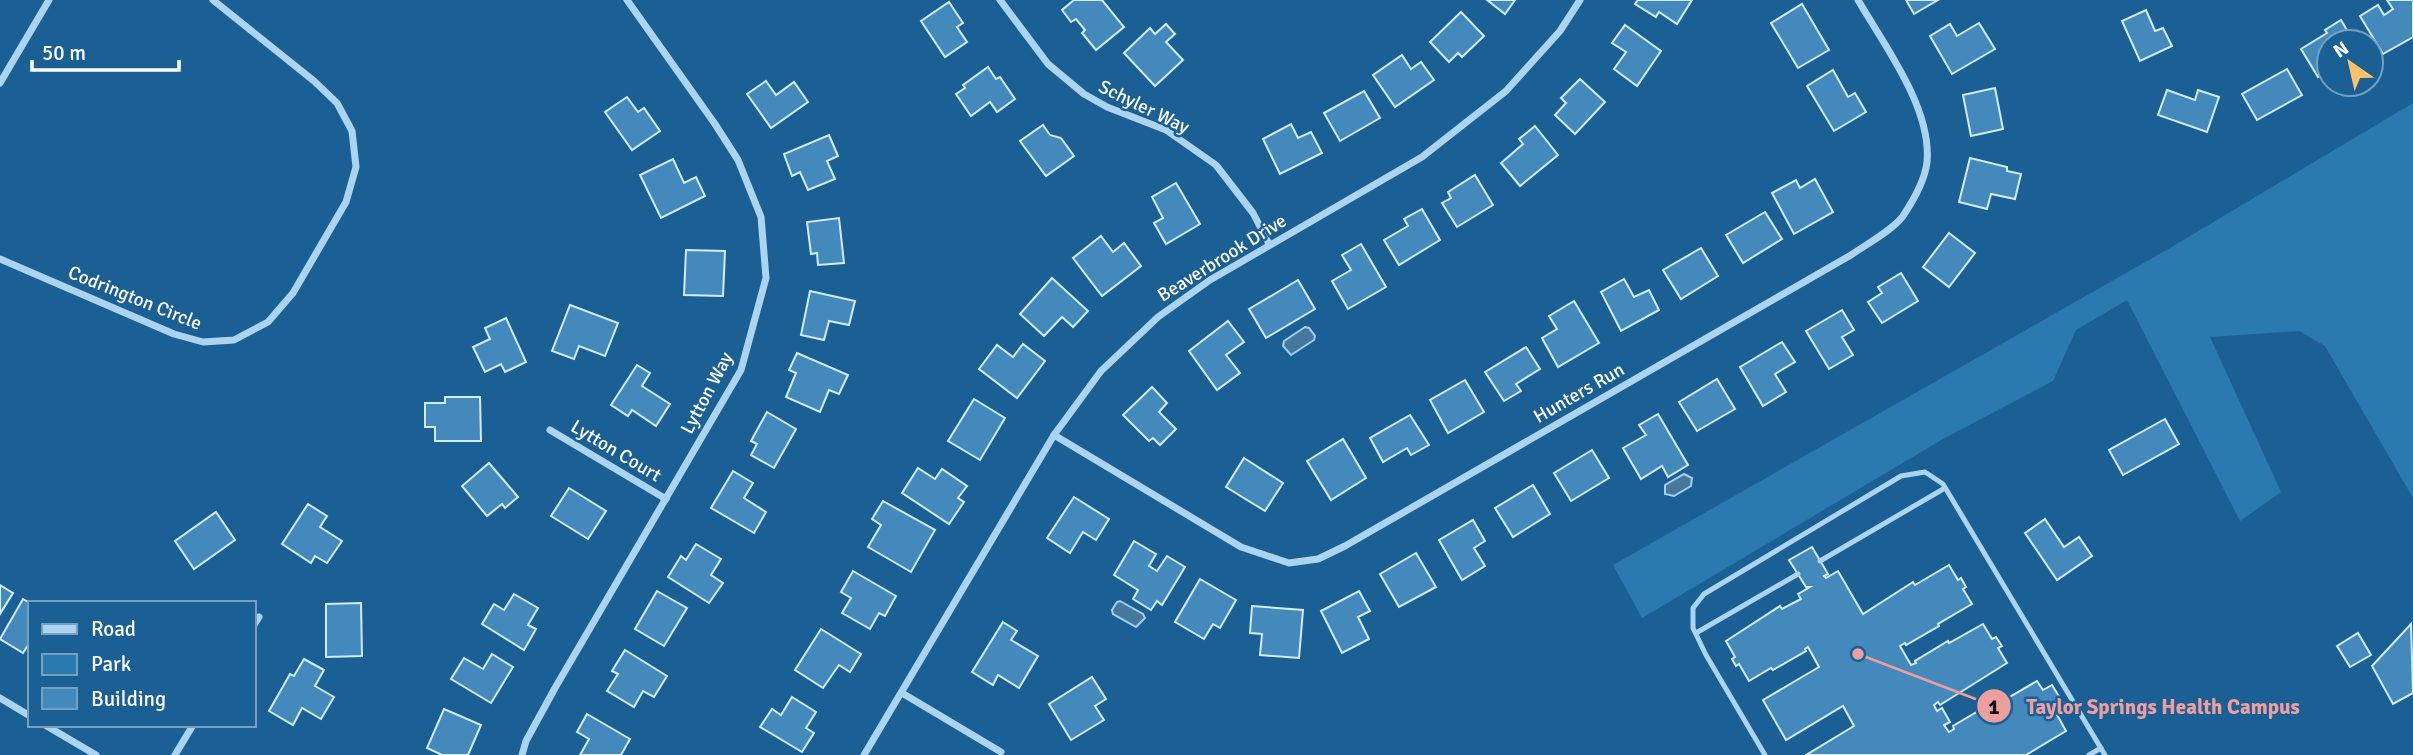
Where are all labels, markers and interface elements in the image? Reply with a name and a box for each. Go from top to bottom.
scale bar [32,28,178,72]
north arrow [2315,28,2385,98]
text: N [2329,36,2353,63]
text: 50 m [42,40,86,66]
street label: Schyler Way [1095,75,1194,139]
street label: Beaverbrook Drive [1153,209,1291,307]
street label: Codrington Circle [65,260,205,336]
street label: Lytton Way [675,348,739,438]
street label: Hunters Run [1529,357,1629,429]
street label: Lytton Court [566,415,666,488]
legend [28,601,256,727]
text: Road [91,616,136,642]
text: Park [91,651,132,677]
callout: Taylor Springs Health Campus [1977,685,2313,727]
text: Building [91,686,166,712]
text: 1 [1988,694,2000,720]
text: Taylor Springs Health Campus [2026,694,2300,720]

